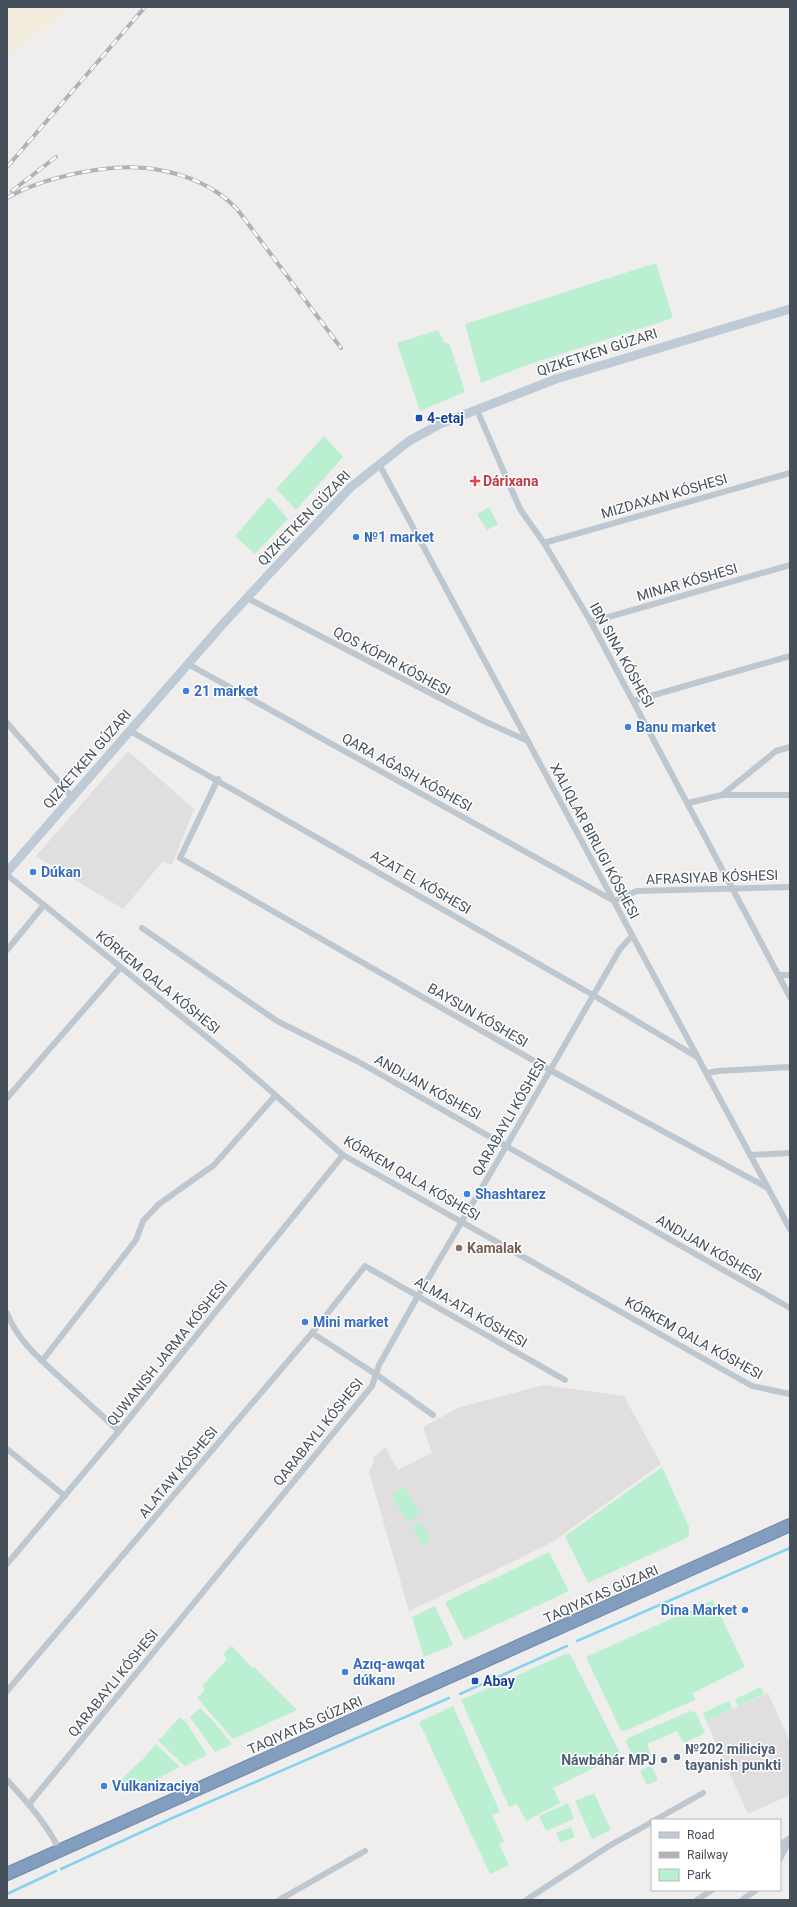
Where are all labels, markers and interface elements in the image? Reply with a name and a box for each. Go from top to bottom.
street label: QIZKETKEN GÚZARI [534,324,659,379]
place label: 4-etaj [427,410,464,426]
marker: 4-etaj [414,413,424,423]
street label: QIZKETKEN GÚZARI [254,466,353,569]
street label: MIZDAXAN KÓSHESI [599,469,729,522]
place label: Dárixana [483,473,539,489]
marker: Dárixana [470,476,480,486]
place label: №1 market [364,529,434,545]
marker: №1 market [351,532,361,542]
street label: MINAR KÓSHESI [635,559,739,604]
street label: IBN SINA KÓSHESI [587,599,658,710]
street label: QOS KÓPIR KÓSHESI [331,622,454,699]
place label: 21 market [194,683,258,699]
marker: 21 market [181,686,191,696]
street label: QIZKETKEN GÚZARI [39,706,134,812]
place label: Banu market [636,719,716,735]
marker: Banu market [623,722,633,732]
street label: QARA AǴASH KÓSHESI [339,729,475,814]
street label: XALIQLAR BIRLIGI KÓSHESI [547,760,644,921]
street label: AZAT EL KÓSHESI [368,846,474,917]
place label: Dúkan [41,864,81,880]
street label: AFRASIYAB KÓSHESI [646,866,778,887]
marker: Dúkan [28,867,38,877]
street label: KÓRKEM QALA KÓSHESI [93,926,224,1037]
street label: BAYSUN KÓSHESI [425,979,531,1050]
street label: ANDIJAN KÓSHESI [372,1050,484,1123]
street label: QARABAYLI KÓSHESI [468,1055,549,1179]
street label: KÓRKEM QALA KÓSHESI [341,1131,484,1224]
place label: Shashtarez [475,1186,546,1202]
marker: Shashtarez [462,1189,472,1199]
street label: ANDIJAN KÓSHESI [654,1210,765,1285]
place label: Kamalak [467,1240,522,1256]
marker: Kamalak [454,1243,464,1253]
street label: ALMA-ATA KÓSHESI [412,1272,531,1351]
street label: QUWANISH JARMA KÓSHESI [103,1276,231,1429]
street label: KÓRKEM QALA KÓSHESI [622,1293,766,1383]
place label: Mini market [313,1314,389,1330]
marker: Mini market [300,1317,310,1327]
street label: QARABAYLI KÓSHESI [269,1374,366,1489]
street label: ALATAW KÓSHESI [134,1423,221,1521]
street label: TAQIYATAS GÚZARI [541,1561,661,1626]
place label: Dina Market [661,1602,737,1618]
marker: Dina Market [740,1605,750,1615]
street label: QARABAYLI KÓSHESI [64,1625,161,1740]
place label: Azıq-awqat dúkanı [353,1656,425,1688]
marker: Azıq-awqat dúkanı [340,1667,350,1677]
place label: Abay [483,1673,516,1689]
marker: Abay [470,1676,480,1686]
street label: TAQIYATAS GÚZARI [245,1692,365,1757]
place label: №202 miliciya tayanish punkti [685,1741,781,1773]
place label: Náwbáhár MPJ [561,1752,656,1768]
marker: №202 miliciya tayanish punkti [672,1752,682,1762]
marker: Náwbáhár MPJ [659,1755,669,1765]
place label: Vulkanizaciya [112,1778,200,1794]
marker: Vulkanizaciya [99,1781,109,1791]
legend [651,1819,781,1891]
text: Road [687,1828,715,1842]
text: Railway [687,1848,728,1862]
text: Park [687,1868,712,1882]

